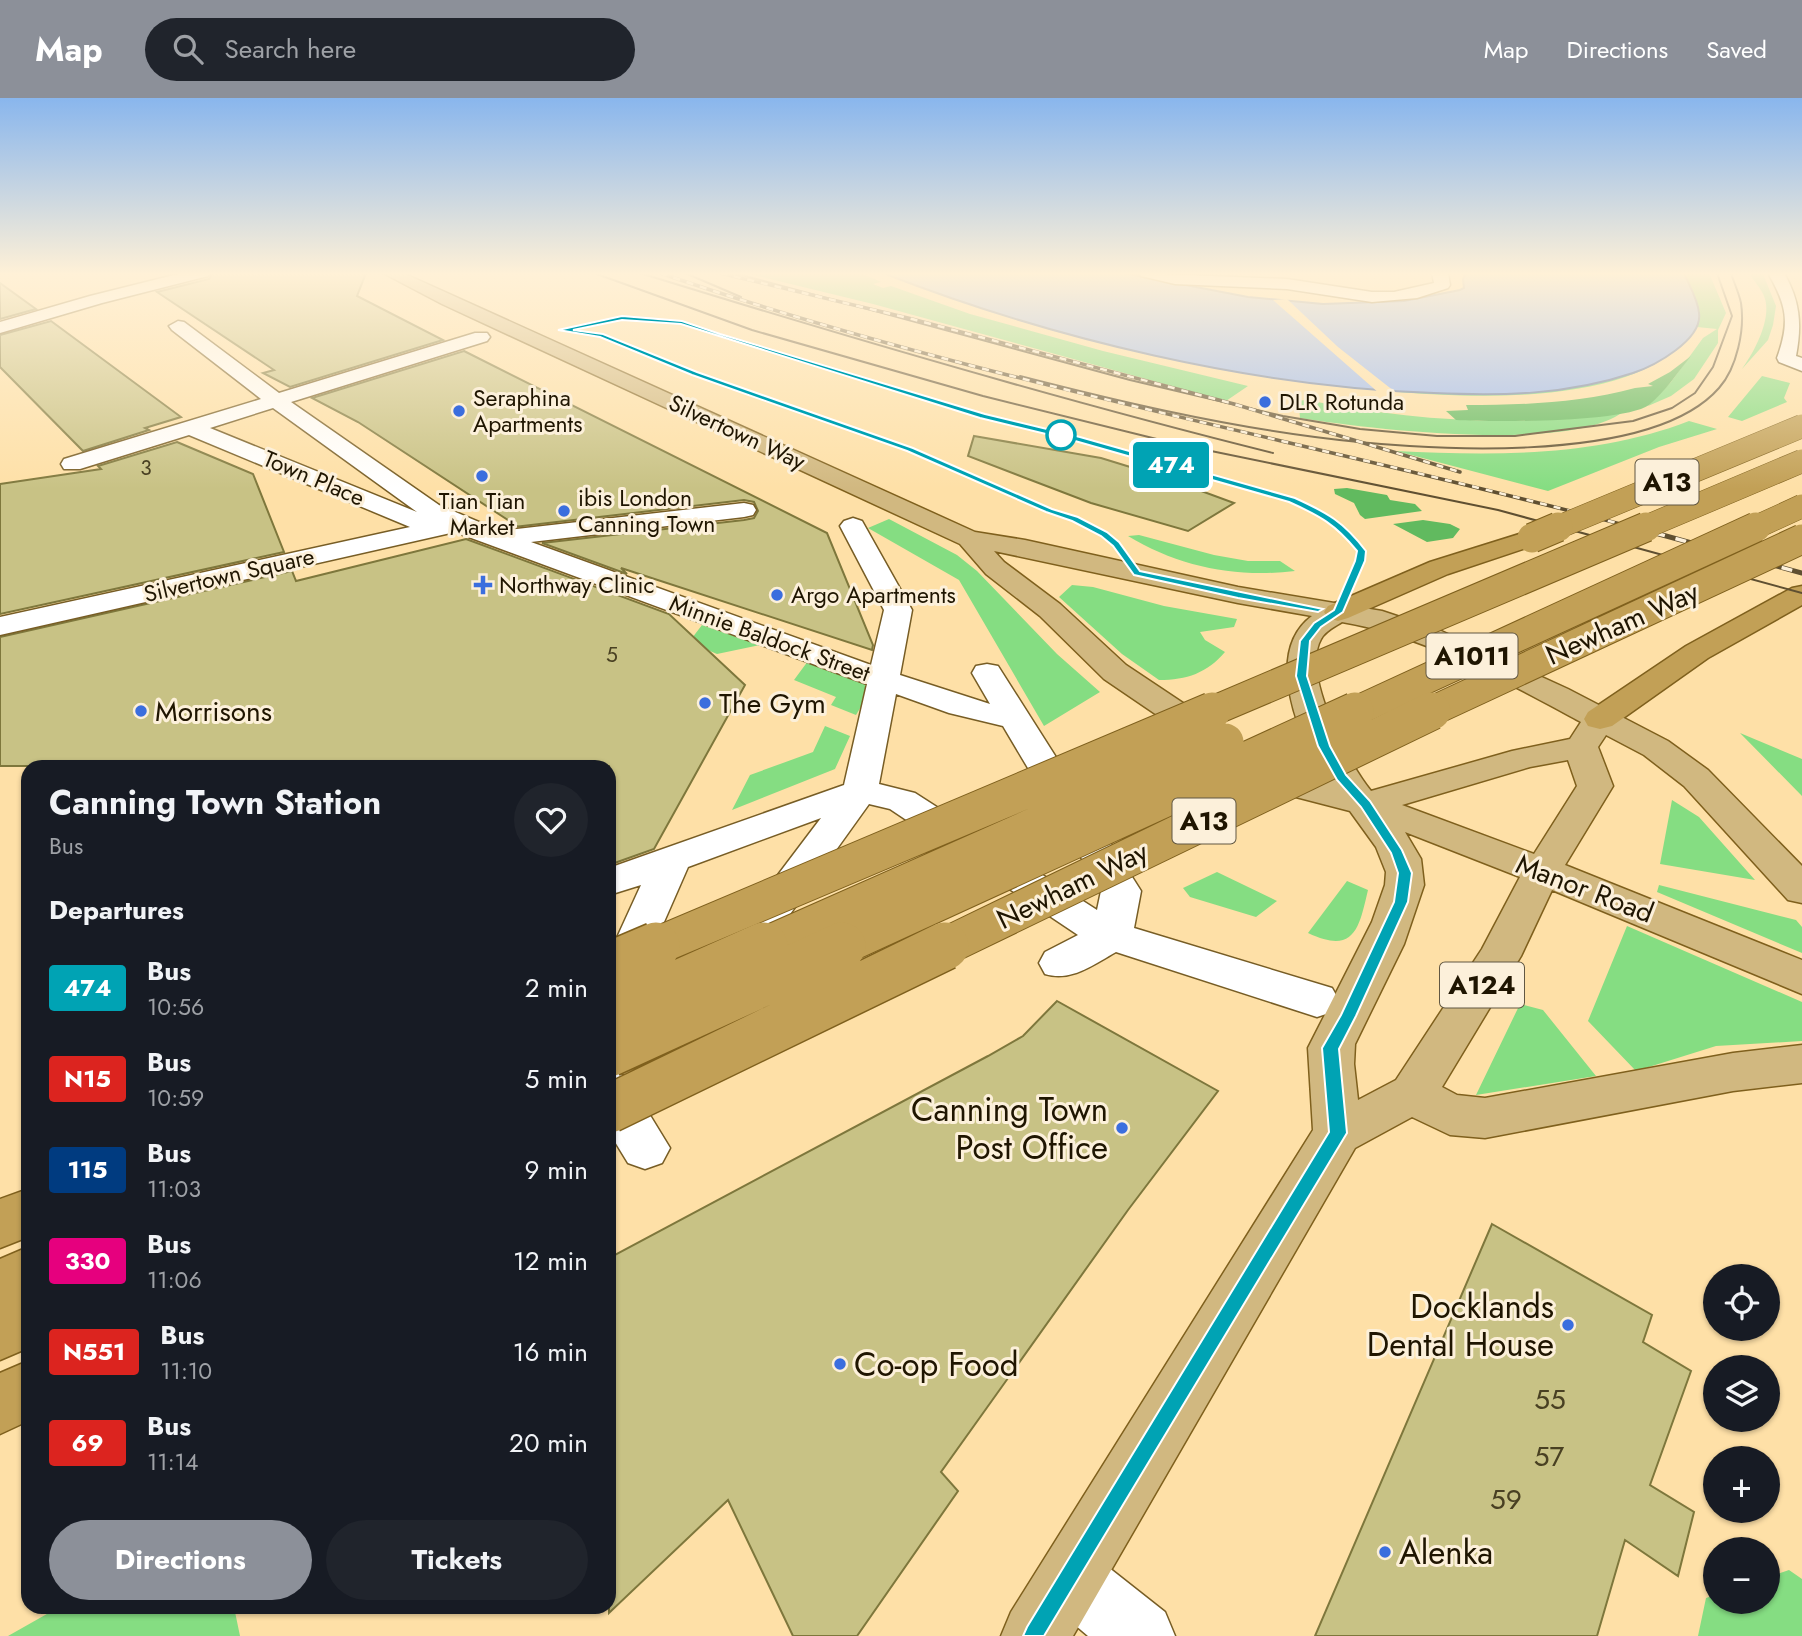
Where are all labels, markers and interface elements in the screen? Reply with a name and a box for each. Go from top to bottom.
search box [145,18,635,81]
text: Map [35,26,103,73]
icon: search [169,30,207,68]
text: Search here [225,30,356,68]
text: Map [1484,32,1529,67]
text: Directions [1567,32,1668,67]
text: Saved [1706,32,1767,67]
place label: Seraphina Apartments [473,381,582,441]
street label: Silvertown Way [663,385,812,479]
place label: DLR Rotunda [1279,385,1404,419]
marker: DLR Rotunda [1257,394,1273,410]
marker: Seraphina Apartments [451,403,467,419]
unlabelled marker [1046,420,1076,450]
street label: Town Place [258,441,370,515]
line badge: 474 [1131,442,1211,488]
text: 474 [1147,447,1195,482]
house number: 3 [140,453,152,483]
road number: A13 [1636,460,1698,504]
marker: Tian Tian Market [474,468,490,484]
place label: ibis London Canning Town [578,481,715,541]
place label: Tian Tian Market [439,484,525,544]
marker: ibis London Canning Town [556,503,572,519]
street label: Silvertown Square [140,539,318,611]
place label: Northway Clinic [499,568,654,602]
street label: Newham Way [1539,571,1706,675]
marker: Northway Clinic [473,575,493,595]
place label: Argo Apartments [791,578,956,612]
street label: Minnie Baldock Street [665,586,876,690]
marker: Argo Apartments [769,587,785,603]
road number: A1011 [1426,634,1518,678]
house number: 5 [606,640,618,670]
place label: The Gym [719,683,826,724]
place label: Morrisons [155,691,272,732]
marker: The Gym [697,695,713,711]
marker: Morrisons [133,703,149,719]
text: Canning Town Station [49,779,381,826]
button: heart [514,783,588,857]
road number: A13 [1172,799,1236,844]
text: Bus [49,829,83,863]
street label: Newham Way [990,831,1155,940]
street label: Manor Road [1510,843,1660,934]
text: Departures [49,891,184,929]
text: Bus [147,952,191,990]
road number: A124 [1440,962,1524,1007]
text: 2 min [525,969,588,1007]
text: 474 [64,970,111,1005]
text: 10:56 [147,990,204,1024]
text: Bus [147,1043,191,1081]
text: 5 min [525,1060,588,1098]
text: N15 [64,1061,111,1096]
text: 10:59 [147,1081,204,1115]
place label: Canning Town Post Office [911,1086,1108,1171]
marker: Canning Town Post Office [1114,1120,1130,1136]
text: Bus [147,1134,191,1172]
text: 9 min [525,1151,588,1189]
text: 115 [68,1152,107,1187]
text: 11:03 [147,1172,201,1206]
text: Bus [147,1225,191,1263]
text: 12 min [513,1242,588,1280]
text: 330 [65,1243,110,1278]
text: 11:06 [147,1263,202,1297]
map controls [1703,1264,1780,1614]
button: locate [1703,1264,1780,1341]
place label: Docklands Dental House [1367,1283,1554,1368]
text: Bus [160,1316,204,1354]
marker: Docklands Dental House [1560,1317,1576,1333]
text: 16 min [513,1333,588,1371]
text: N551 [63,1334,125,1369]
place label: Co-op Food [854,1341,1019,1388]
text: 11:10 [160,1354,212,1388]
button: layers [1703,1355,1780,1432]
marker: Co-op Food [832,1356,848,1372]
house number: 55 [1534,1379,1566,1420]
text: Bus [147,1407,191,1445]
text: 20 min [509,1424,588,1462]
text: 69 [71,1425,104,1460]
house number: 57 [1534,1436,1565,1477]
text: 11:14 [147,1445,198,1479]
button: + [1703,1446,1780,1523]
house number: 59 [1490,1479,1522,1520]
button: Directions [49,1520,312,1600]
button: Tickets [326,1520,588,1600]
place label: Alenka [1399,1529,1493,1576]
button: − [1703,1537,1780,1614]
marker: Alenka [1377,1544,1393,1560]

